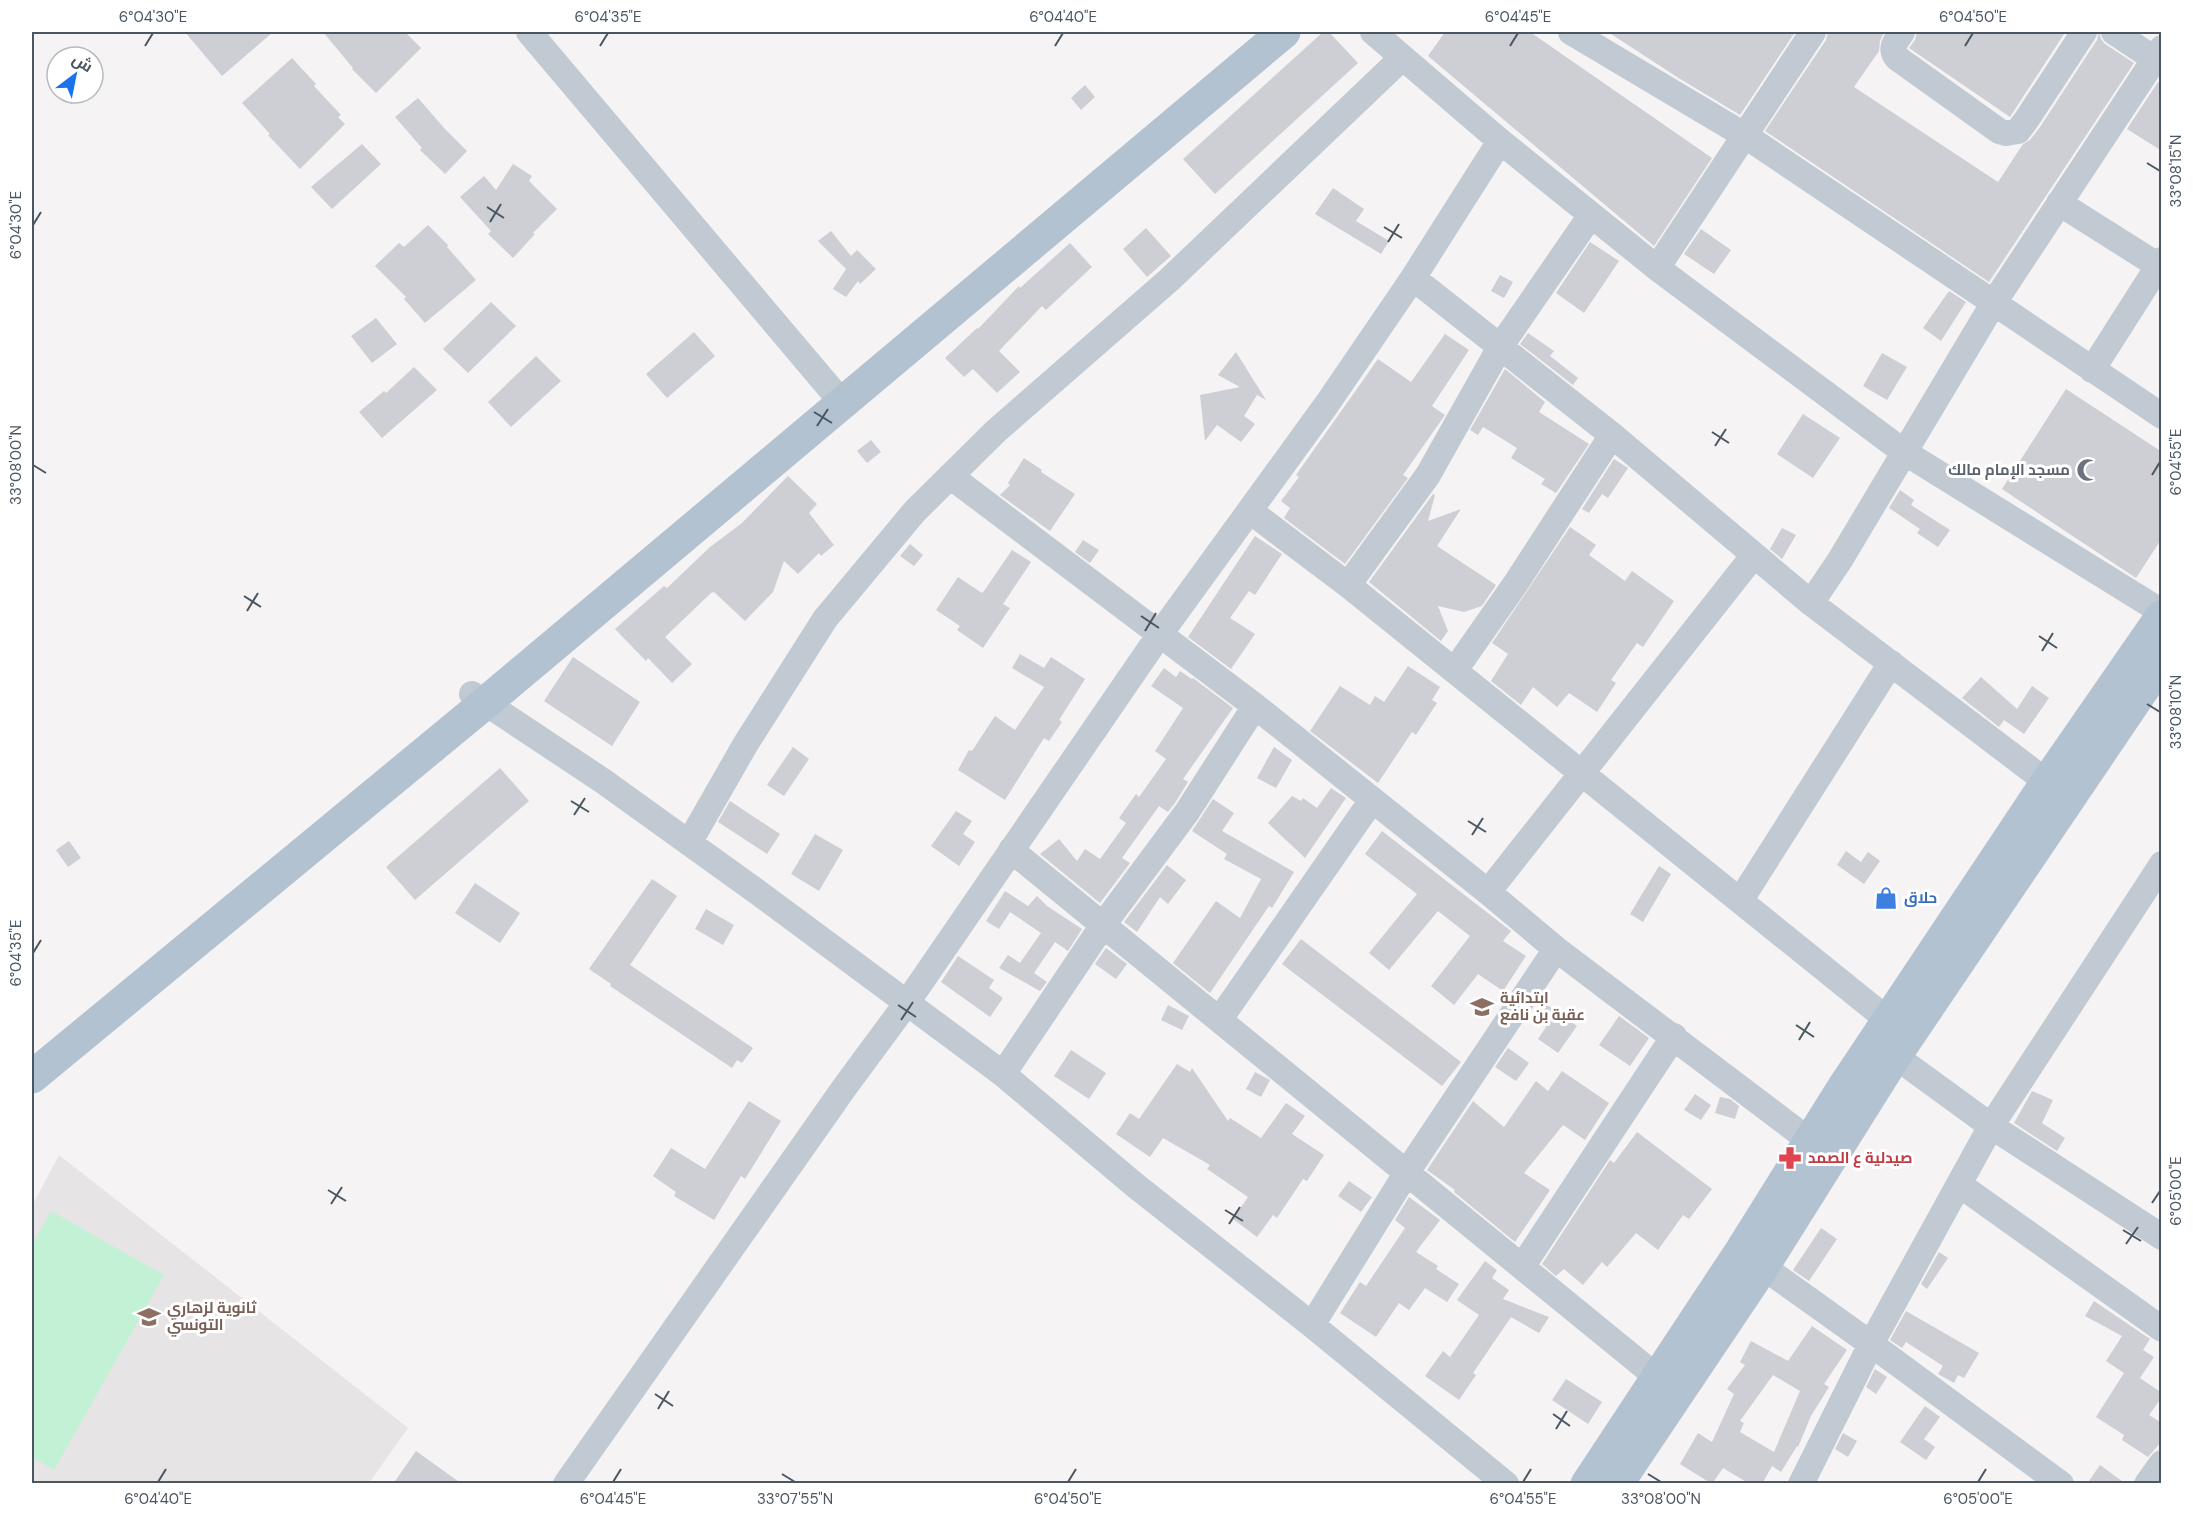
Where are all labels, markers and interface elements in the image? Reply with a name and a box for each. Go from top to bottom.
text: 6°04'30"E [119,7,187,27]
text: 6°04'35"E [575,7,641,27]
text: 6°04'40"E [1029,7,1097,27]
text: 6°04'45"E [1485,7,1551,27]
text: 6°04'50"E [1939,7,2007,27]
north arrow [45,45,105,105]
text: ش [68,48,97,77]
text: 33°08'15"N [2166,135,2186,207]
text: 6°04'30"E [6,191,26,259]
text: 33°08'00"N [6,425,26,505]
text: 6°04'55"E [2166,429,2186,495]
mosque icon: مسجد الإمام مالك [2075,457,2101,483]
place label: مسجد الإمام مالك [1948,460,2070,480]
text: 33°08'10"N [2166,675,2186,749]
shop icon: حلاق [1873,885,1899,911]
place label: حلاق [1904,888,1937,908]
text: 6°04'35"E [6,920,26,986]
place label: ابتدائية عقبة بن نافع [1500,988,1585,1025]
school or university icon: ابتدائية عقبة بن نافع [1469,994,1495,1020]
pharmacy icon: صيدلية ع الصمد [1777,1145,1803,1171]
place label: صيدلية ع الصمد [1808,1148,1913,1168]
text: 6°05'00"E [2166,1156,2186,1226]
place label: ثانوية لزهاري التونسي [167,1298,257,1337]
school or university icon: ثانوية لزهاري التونسي [136,1304,162,1330]
text: 6°04'40"E [124,1489,192,1509]
text: 6°04'45"E [580,1489,646,1509]
text: 33°07'55"N [757,1489,833,1509]
text: 6°04'50"E [1034,1489,1102,1509]
text: 6°04'55"E [1490,1489,1556,1509]
text: 33°08'00"N [1621,1489,1701,1509]
text: 6°05'00"E [1943,1489,2013,1509]

